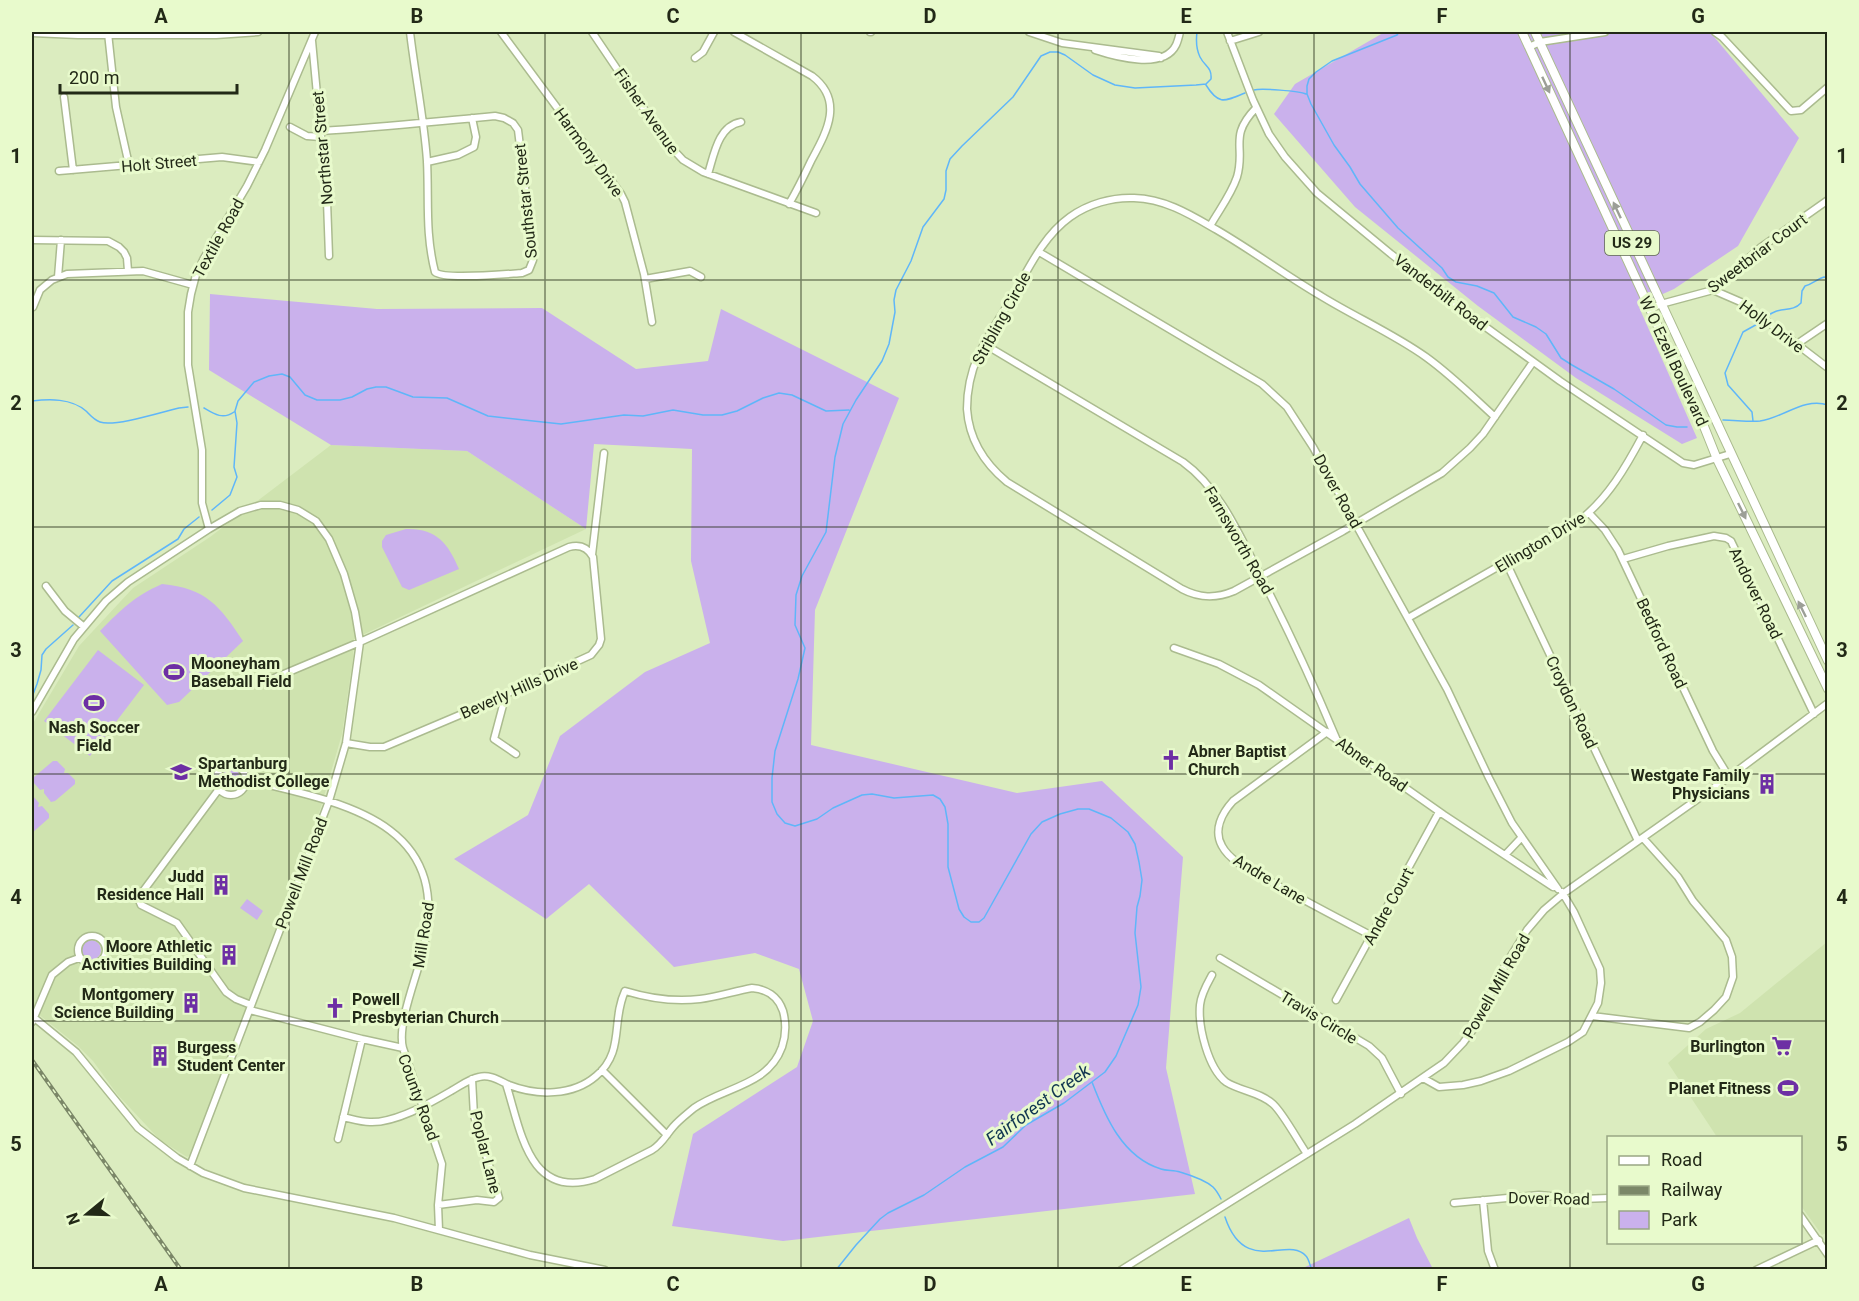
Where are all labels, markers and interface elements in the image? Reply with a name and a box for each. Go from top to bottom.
text: A [154,4,168,28]
text: B [411,4,423,28]
text: C [666,4,680,28]
text: D [924,4,937,28]
text: E [1180,4,1192,28]
text: F [1437,4,1448,28]
text: G [1691,4,1705,28]
scale bar [60,57,237,95]
street label: Fisher Avenue [610,65,683,158]
text: 200 m [69,67,120,88]
one-way arrow [1542,76,1551,93]
street label: Northstar Street [308,90,337,206]
street label: Harmony Drive [550,104,627,200]
street label: Southstar Street [510,143,541,259]
text: 1 [10,144,22,168]
text: 1 [1836,144,1848,168]
street label: Holt Street [120,151,198,176]
street label: Textile Road [189,195,248,281]
one-way arrow [1613,202,1622,219]
street label: Sweetbriar Court [1704,210,1811,297]
road number: US 29 [1605,231,1659,255]
street label: Vanderbilt Road [1390,250,1491,335]
street label: Stribling Circle [968,269,1035,368]
street label: W O Ezell Boulevard [1635,293,1712,429]
street label: Holly Drive [1736,296,1808,357]
text: 2 [10,391,22,415]
text: 2 [1836,391,1848,415]
street label: Dover Road [1309,451,1366,532]
street label: Farnsworth Road [1200,483,1277,598]
one-way arrow [1738,503,1747,520]
street label: Ellington Drive [1492,508,1589,577]
street label: Andover Road [1725,544,1786,642]
street label: Bedford Road [1632,595,1691,691]
one-way arrow [1798,600,1807,617]
text: 3 [10,638,22,662]
text: 3 [1836,638,1848,662]
street label: Croydon Road [1542,653,1601,751]
place label: Mooneyham Baseball Field [191,654,292,691]
street label: Beverly Hills Drive [458,654,581,723]
sports icon: Mooneyham Baseball Field [162,660,186,684]
sports icon: Nash Soccer Field [82,691,106,715]
place label: Nash Soccer Field [48,718,140,755]
street label: Abner Road [1332,733,1411,796]
place label: Abner Baptist Church [1188,742,1287,779]
church icon: Abner Baptist Church [1159,748,1183,772]
place label: Spartanburg Methodist College [198,754,330,791]
school or university icon: Spartanburg Methodist College [169,760,193,784]
place label: Westgate Family Physicians [1631,766,1751,803]
building icon: Westgate Family Physicians [1755,772,1779,796]
street label: Powell Mill Road [272,815,331,932]
street label: Andre Lane [1230,851,1309,908]
street label: Andre Court [1359,864,1417,948]
place label: Judd Residence Hall [97,867,204,904]
building icon: Judd Residence Hall [209,873,233,897]
text: 4 [10,885,22,909]
text: 4 [1836,885,1848,909]
street label: Mill Road [409,901,438,969]
street label: Powell Mill Road [1459,931,1534,1042]
place label: Moore Athletic Activities Building [81,937,212,974]
building icon: Moore Athletic Activities Building [217,943,241,967]
place label: Montgomery Science Building [54,985,175,1022]
street label: Travis Circle [1277,987,1361,1048]
place label: Powell Presbyterian Church [352,990,499,1027]
building icon: Montgomery Science Building [179,991,203,1015]
church icon: Powell Presbyterian Church [323,996,347,1020]
supermarket icon: Burlington [1770,1034,1794,1058]
place label: Burlington [1690,1037,1765,1056]
place label: Burgess Student Center [177,1038,285,1075]
building icon: Burgess Student Center [148,1044,172,1068]
street label: County Road [394,1051,443,1143]
water label: Fairforest Creek [981,1059,1095,1149]
sports icon: Planet Fitness [1776,1076,1800,1100]
place label: Planet Fitness [1668,1079,1771,1098]
street label: Poplar Lane [466,1109,505,1196]
text: 5 [10,1132,22,1156]
text: 5 [1836,1132,1848,1156]
legend [1607,1136,1802,1244]
text: Road [1661,1149,1702,1170]
text: Railway [1661,1179,1723,1200]
north arrow [57,1184,117,1244]
street label: Dover Road [1508,1188,1590,1209]
text: Park [1661,1209,1698,1230]
text: N [62,1210,84,1227]
text: A [154,1272,168,1296]
text: B [411,1272,423,1296]
text: C [666,1272,680,1296]
text: D [924,1272,937,1296]
text: E [1180,1272,1192,1296]
text: F [1437,1272,1448,1296]
text: G [1691,1272,1705,1296]

